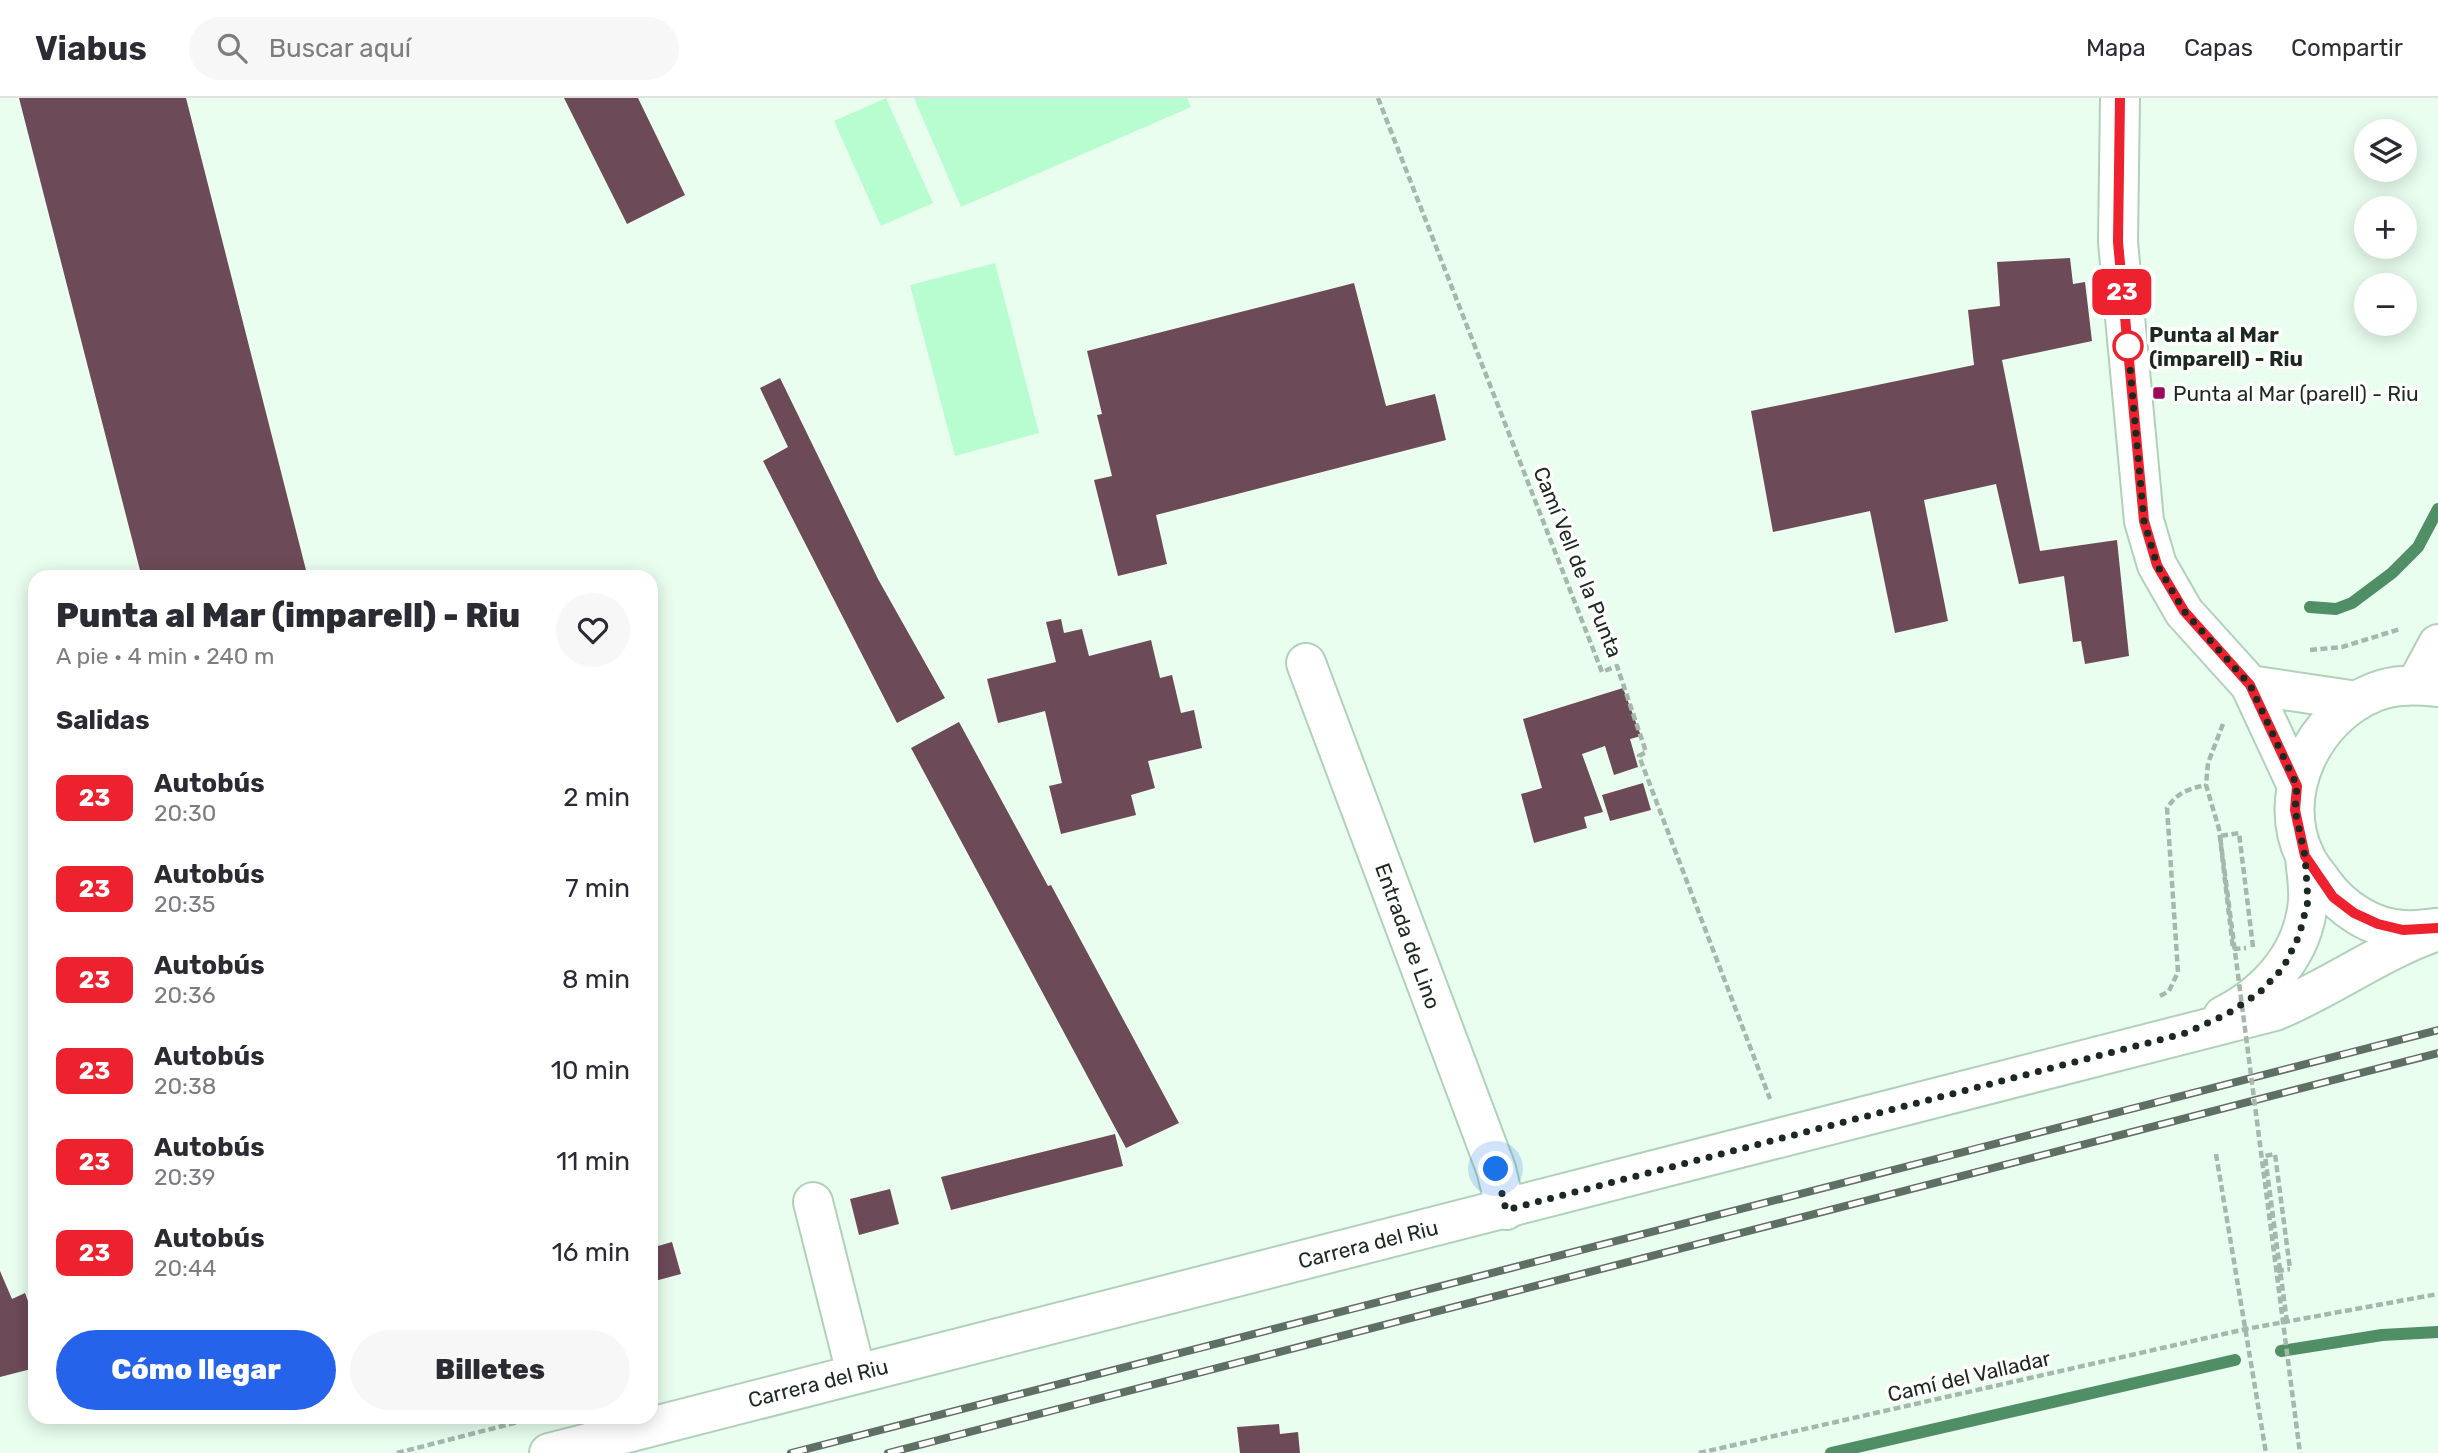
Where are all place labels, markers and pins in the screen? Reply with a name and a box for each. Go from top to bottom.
place label: Punta al Mar (imparell) - Riu [2149,322,2303,371]
marker: Punta al Mar (imparell) - Riu [2113,331,2143,361]
place label: Punta al Mar (parell) - Riu [2173,381,2419,406]
marker: Punta al Mar (parell) - Riu [2151,385,2167,401]

